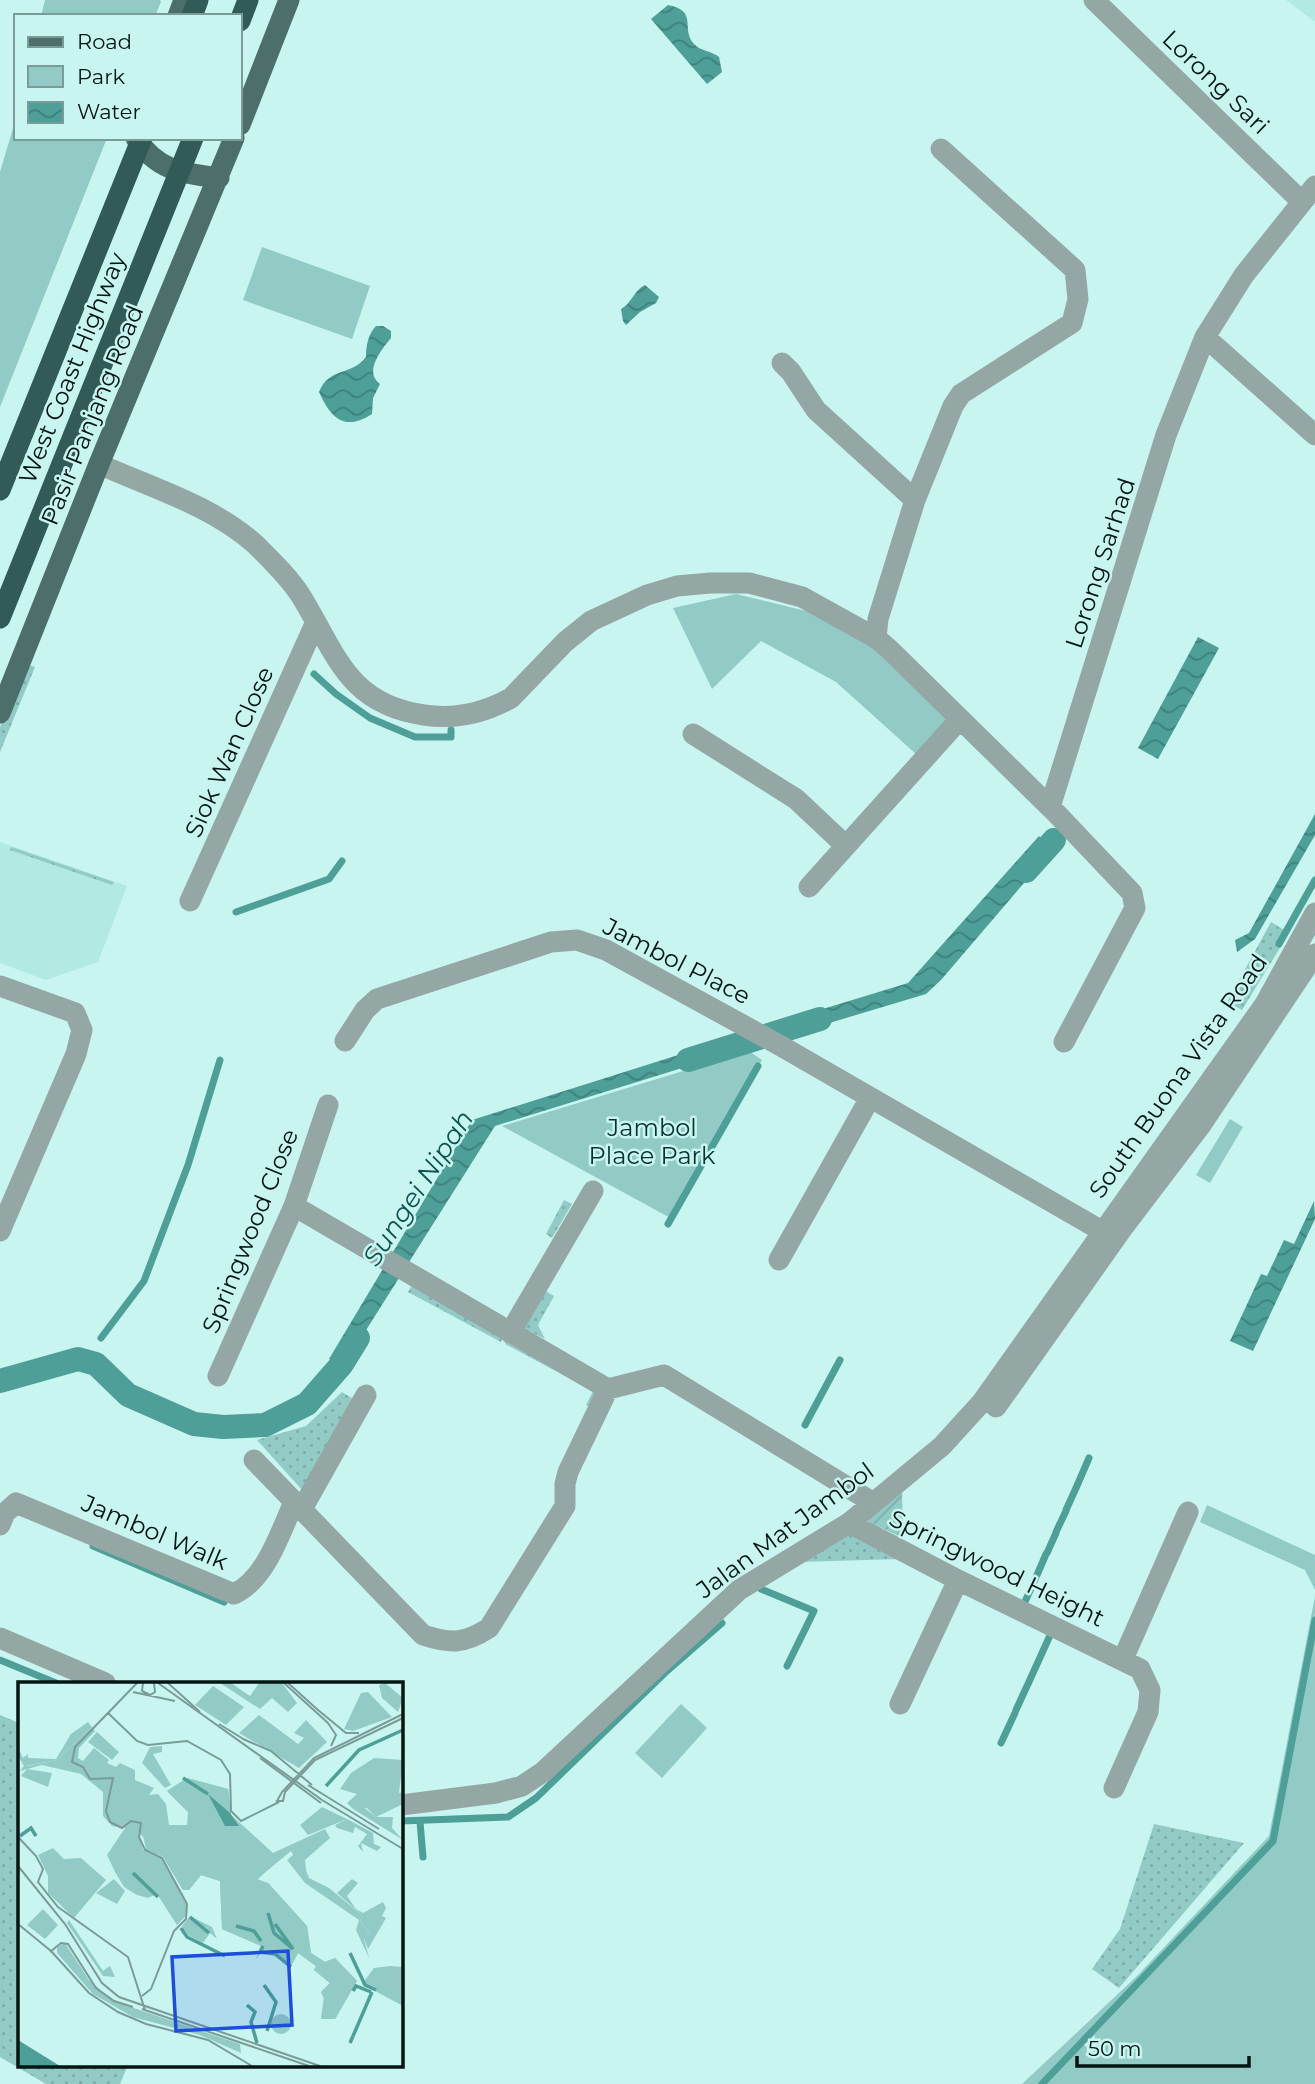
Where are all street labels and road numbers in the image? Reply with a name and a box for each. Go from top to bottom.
street label: Lorong Sari [1157,24,1275,140]
street label: West Coast Highway [12,248,132,488]
street label: Pasir Panjang Road [35,301,149,529]
street label: Lorong Sarhad [1059,474,1141,652]
street label: Siok Wan Close [178,662,280,842]
street label: Jambol Place [598,911,755,1011]
street label: South Buona Vista Road [1083,948,1273,1204]
street label: Springwood Close [196,1125,304,1337]
street label: Jalan Mat Jambol [690,1456,879,1605]
street label: Jambol Walk [77,1488,233,1576]
street label: Springwood Height [885,1503,1110,1633]

